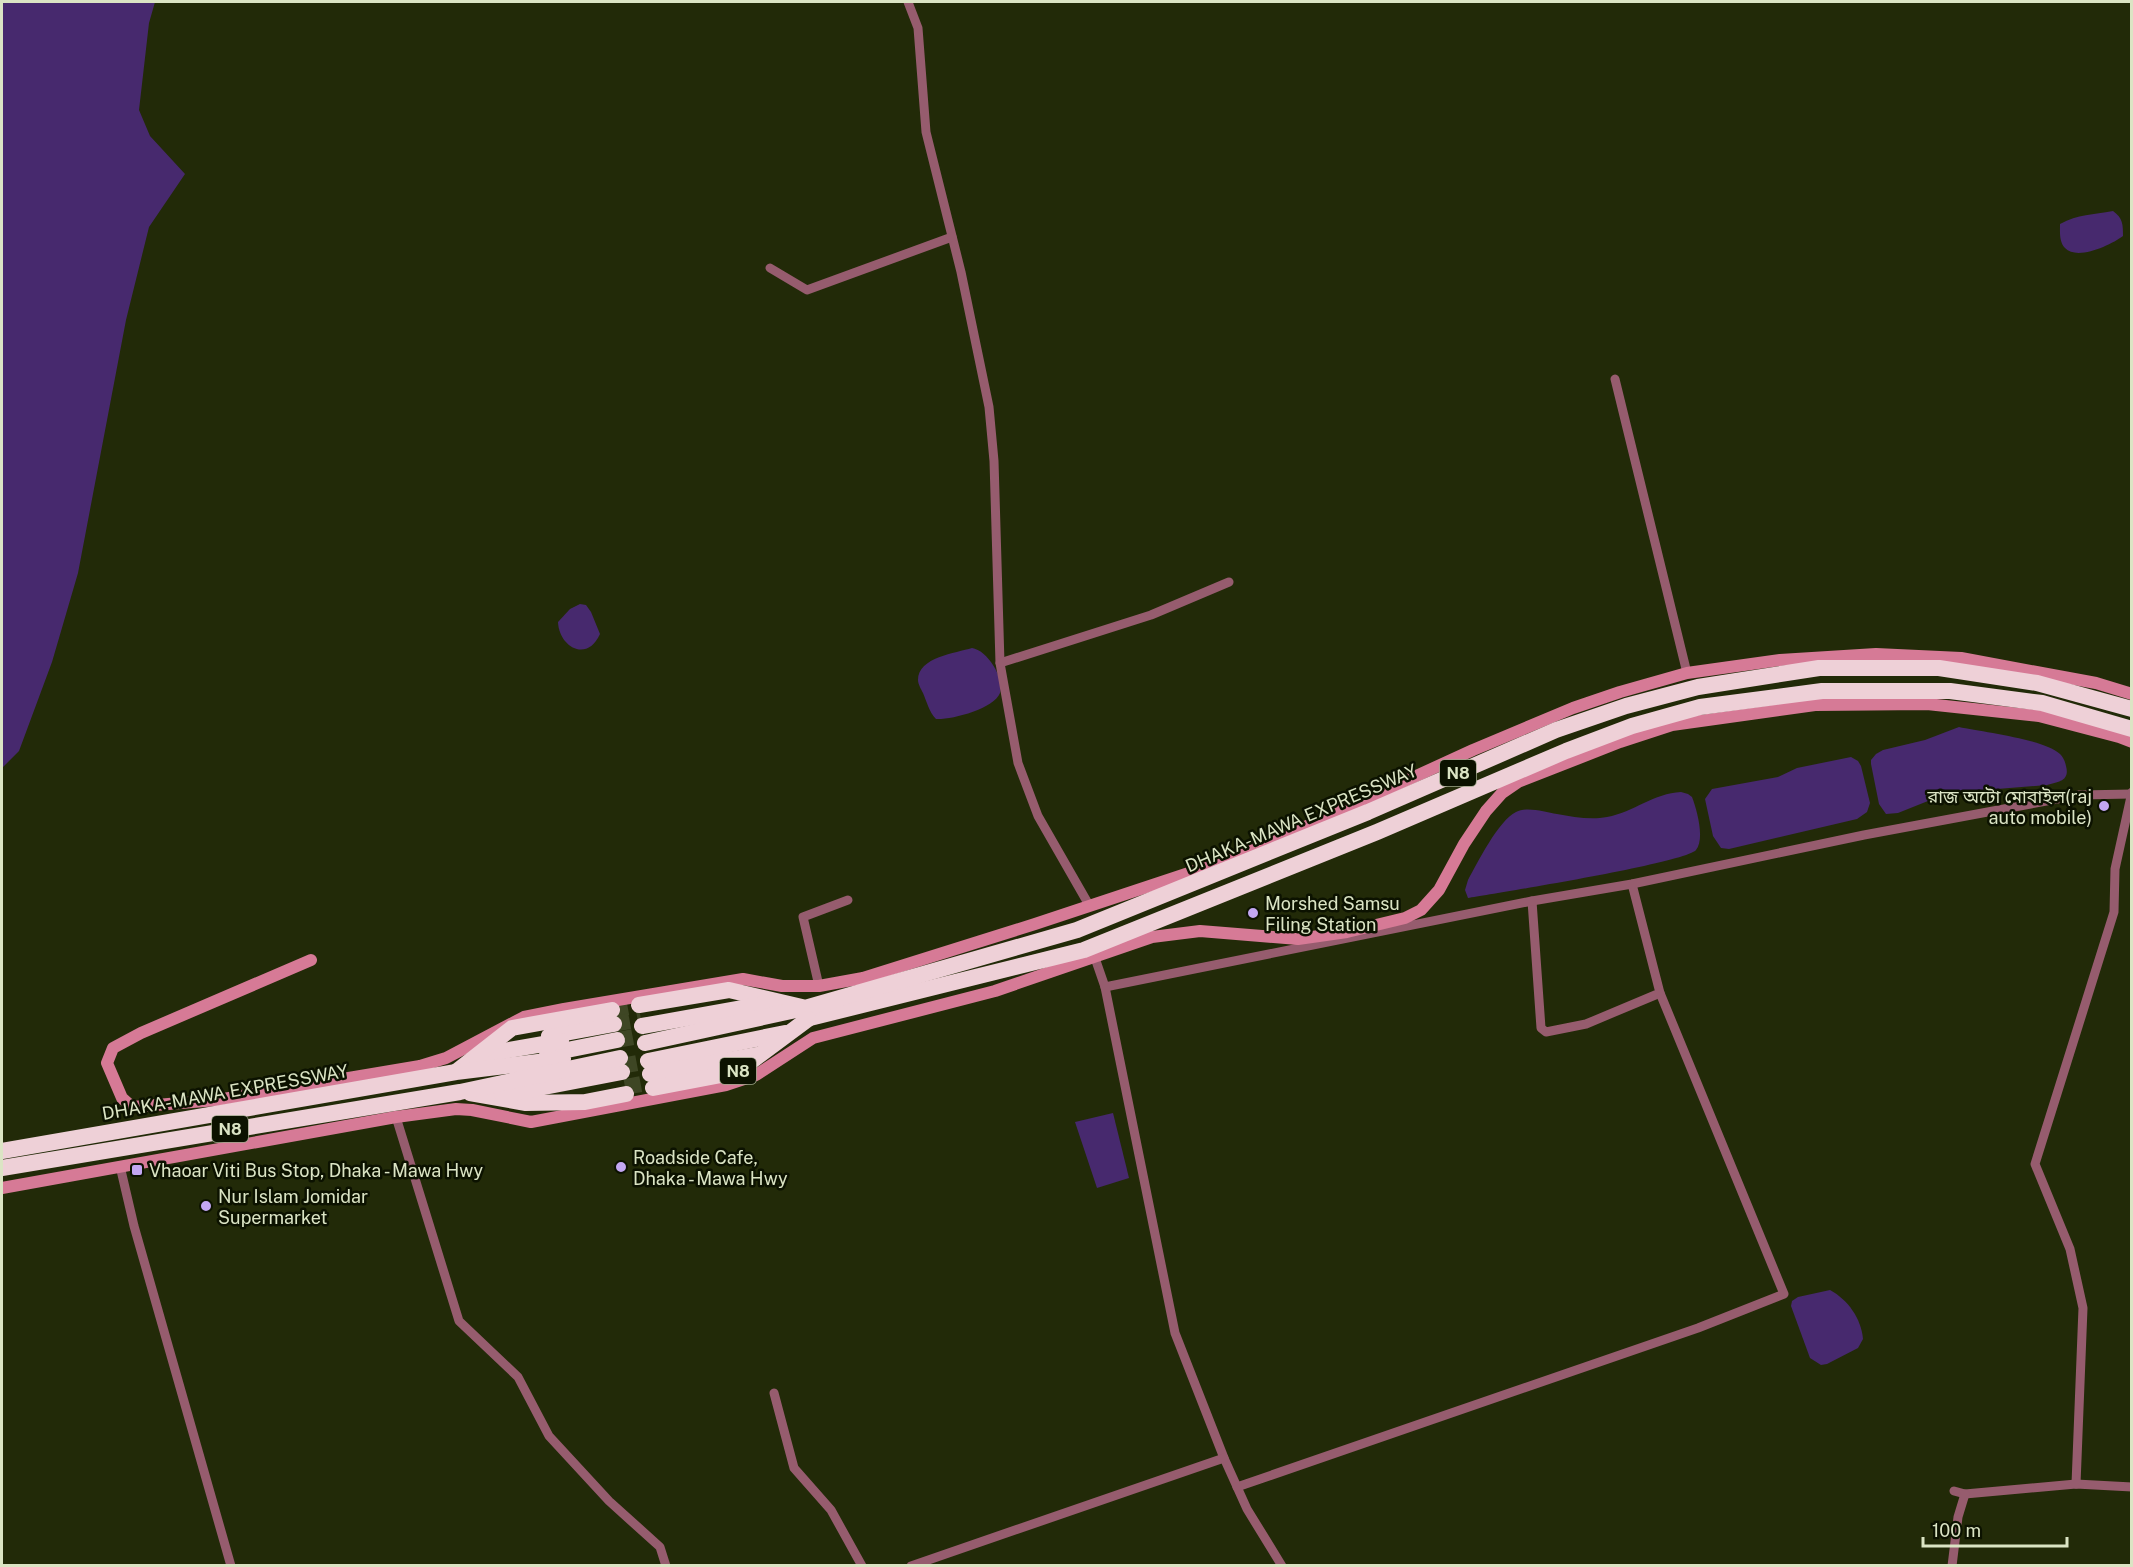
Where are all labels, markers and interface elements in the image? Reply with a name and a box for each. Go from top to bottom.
street label: DHAKA-MAWA EXPRESSWAY [1182,760,1420,876]
road number: N8 [1440,760,1476,786]
place label: রাজ অটো মোবাইল(raj auto mobile) [1927,786,2092,828]
marker: রাজ অটো মোবাইল(raj auto mobile) [2097,799,2111,813]
place label: Morshed Samsu Filing Station [1265,893,1400,935]
marker: Morshed Samsu Filing Station [1246,906,1260,920]
road number: N8 [720,1058,756,1084]
street label: DHAKA-MAWA EXPRESSWAY [100,1060,350,1124]
road number: N8 [212,1116,248,1142]
place label: Roadside Cafe, Dhaka - Mawa Hwy [633,1147,788,1189]
place label: Vhaoar Viti Bus Stop, Dhaka - Mawa Hwy [149,1160,484,1181]
marker: Roadside Cafe, Dhaka - Mawa Hwy [614,1160,628,1174]
marker: Vhaoar Viti Bus Stop, Dhaka - Mawa Hwy [130,1163,144,1177]
place label: Nur Islam Jomidar Supermarket [218,1186,368,1228]
marker: Nur Islam Jomidar Supermarket [199,1199,213,1213]
scale bar [1923,1510,2067,1548]
text: 100 m [1932,1520,1981,1541]

